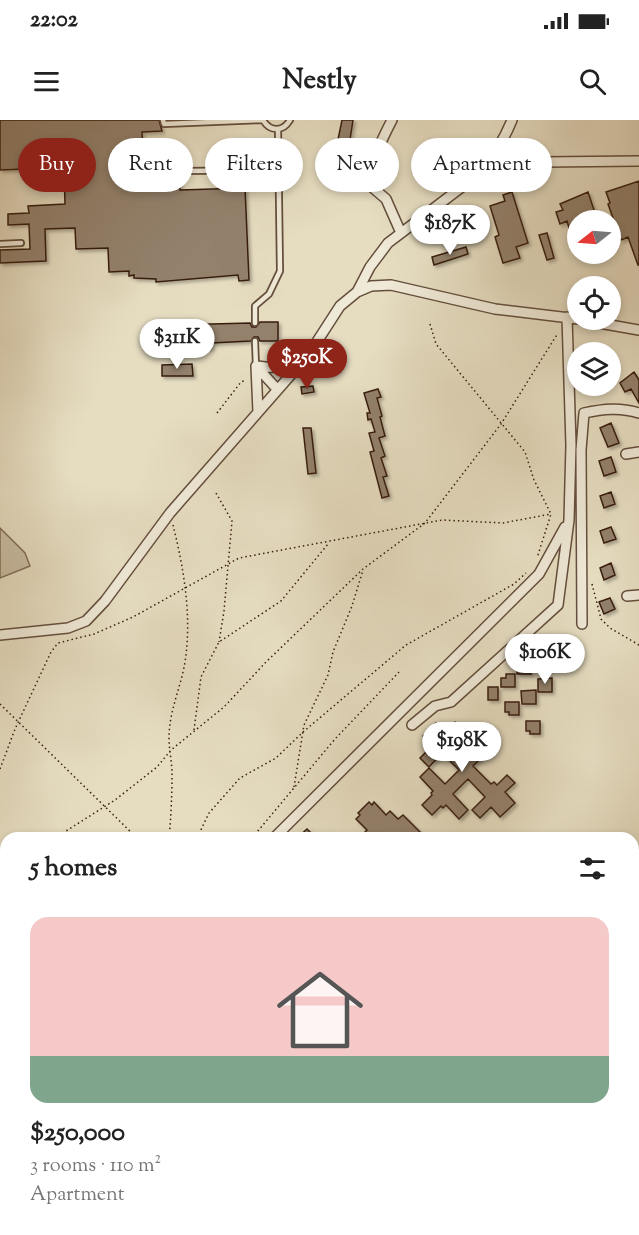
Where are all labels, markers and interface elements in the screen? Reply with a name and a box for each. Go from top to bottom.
text: 22:02 [30,5,78,37]
text: Nestly [282,62,357,101]
icon: menu [30,65,63,98]
icon: search [576,65,609,98]
chip: Buy [18,138,96,192]
chip: Rent [108,138,193,192]
chip: Filters [205,138,303,192]
chip: New [315,138,399,192]
chip: Apartment [411,138,552,192]
pin: $187K [408,205,492,256]
text: $187K [424,210,476,239]
north arrow [567,210,621,264]
map controls [567,210,621,396]
button: locate [567,276,621,330]
pin: $311K [135,319,219,370]
text: $311K [154,324,200,353]
pin: $250K [265,339,349,390]
button: layers [567,342,621,396]
text: $250K [281,344,333,373]
pin: $106K [503,634,587,685]
text: $106K [519,639,571,668]
pin: $198K [420,722,504,773]
text: $198K [436,727,488,756]
text: 5 homes [30,850,117,887]
icon: filters [576,852,609,885]
icon: home [266,956,374,1064]
text: $250,000 [30,1115,125,1152]
text: 3 rooms · 110 m² [30,1152,161,1181]
text: Apartment [30,1181,125,1210]

